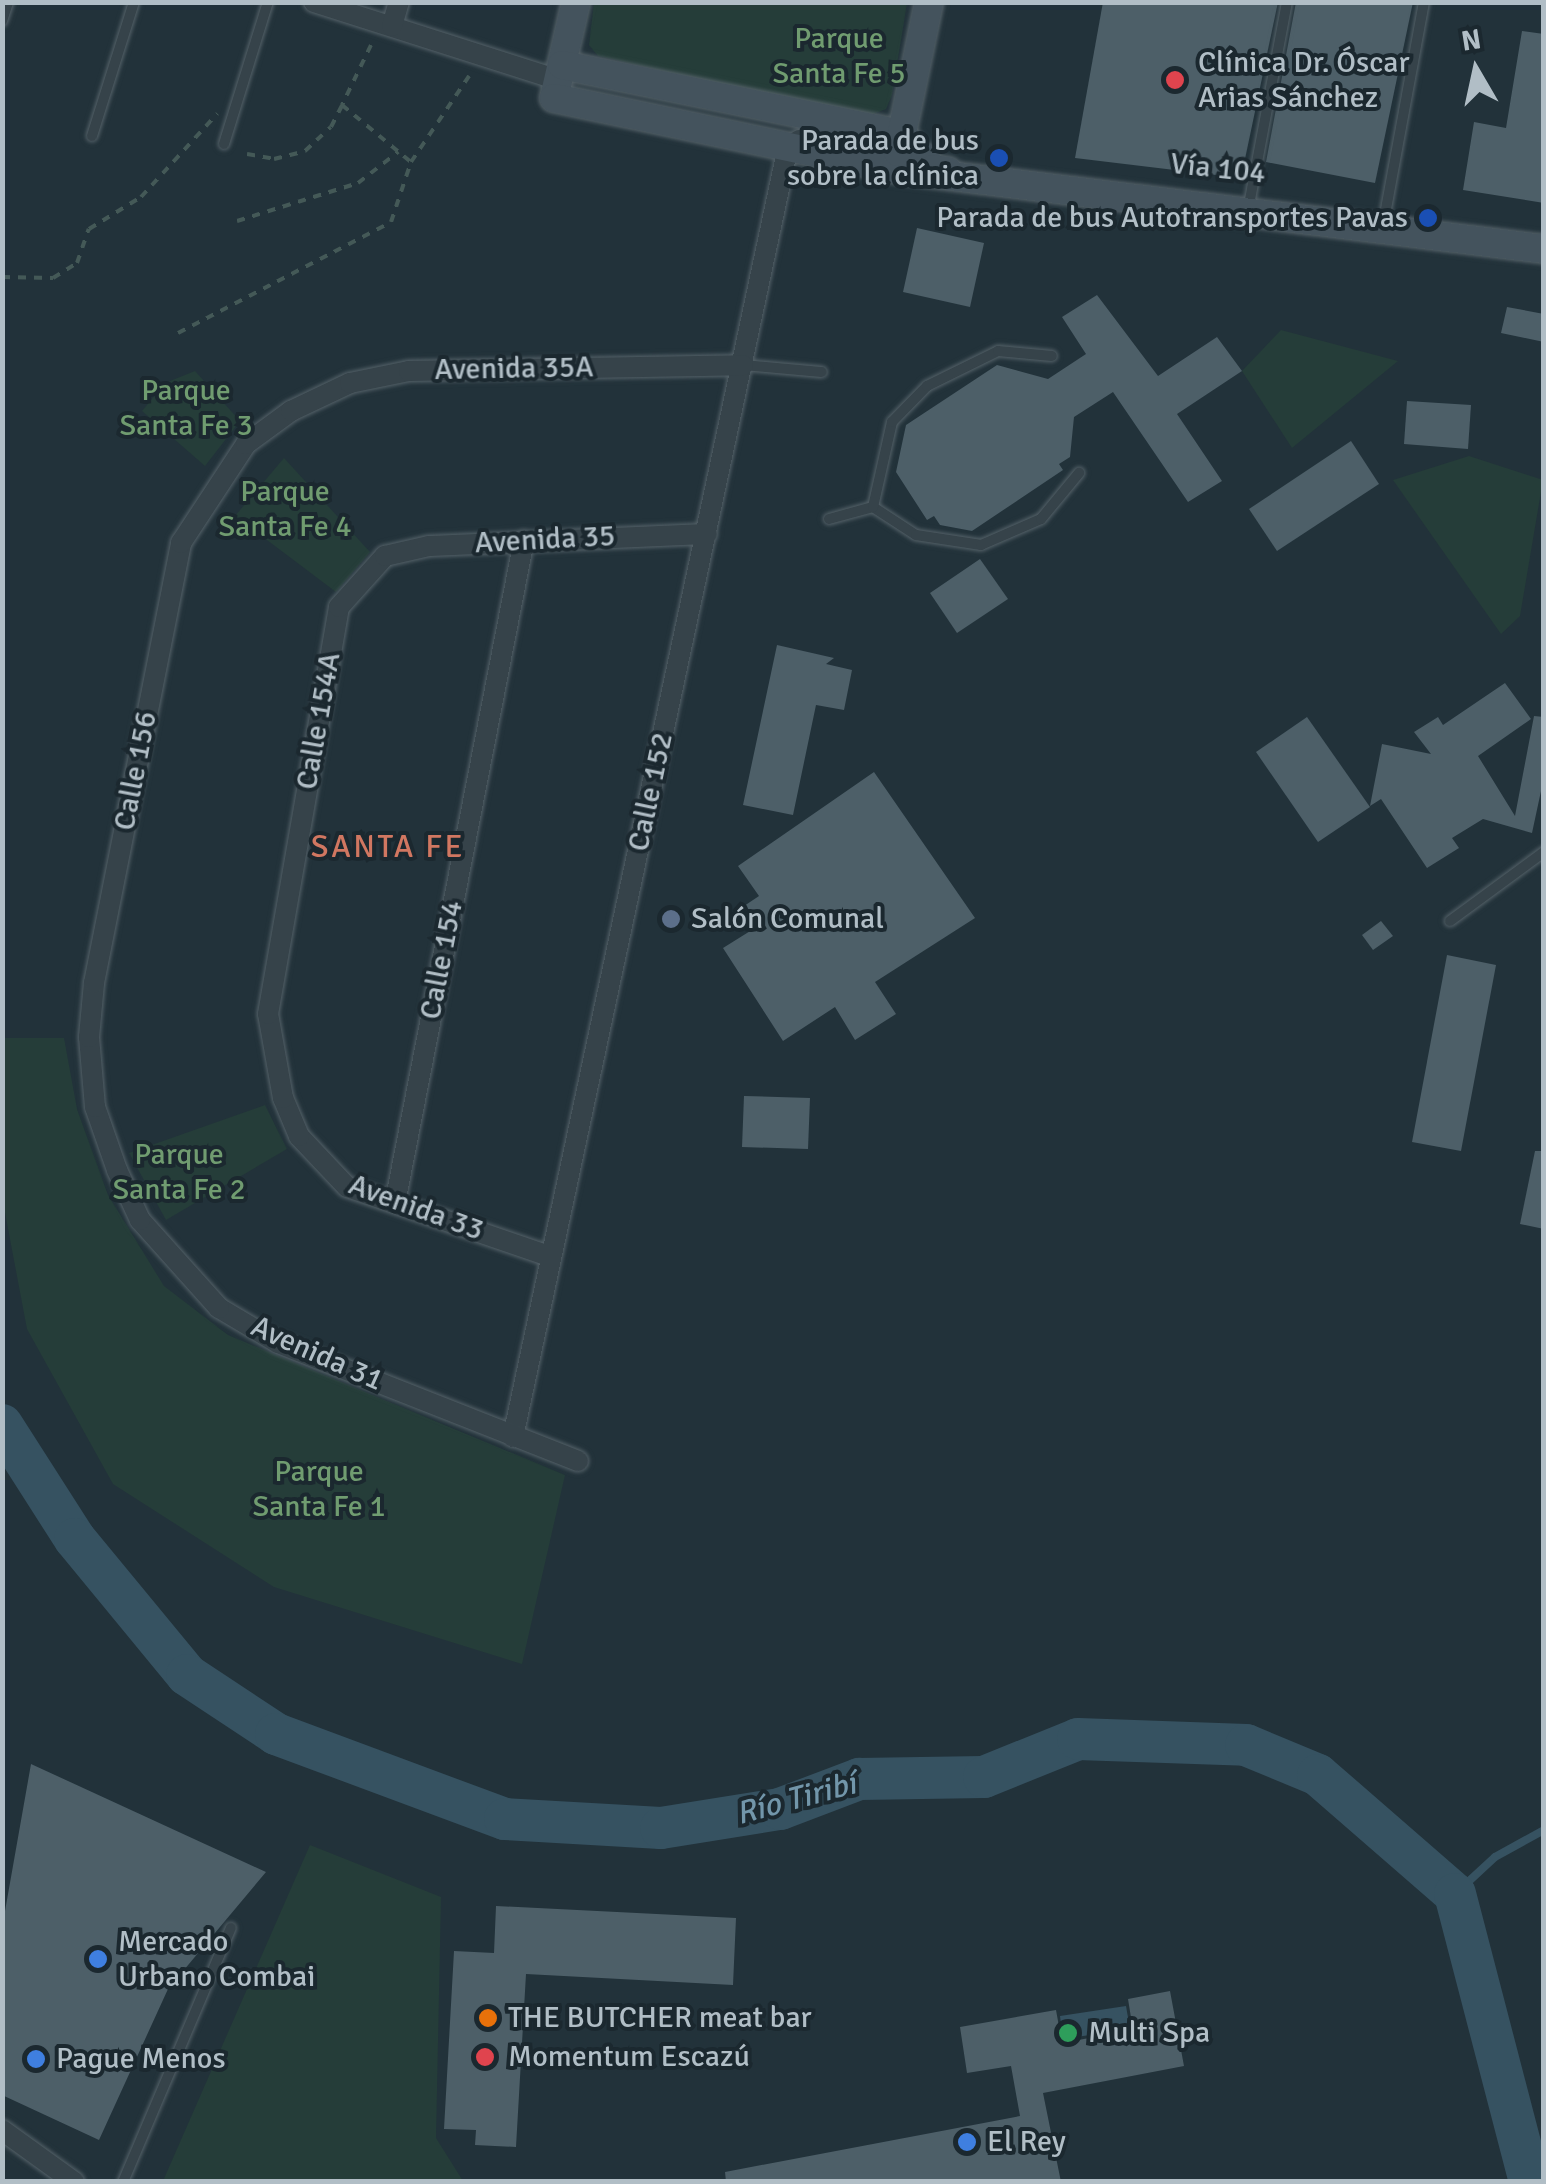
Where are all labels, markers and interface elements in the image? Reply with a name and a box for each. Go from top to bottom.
north arrow [1426,20,1526,120]
park label: Parque Santa Fe 5 [772,21,906,92]
text: N [1459,22,1484,59]
place label: Clínica Dr. Óscar Arias Sánchez [1198,45,1410,116]
marker: Clínica Dr. Óscar Arias Sánchez [1162,67,1188,93]
place label: Parada de bus sobre la clínica [787,123,979,194]
street label: Vía 104 [1168,146,1268,192]
marker: Parada de bus sobre la clínica [988,147,1010,169]
place label: Parada de bus Autotransportes Pavas [936,200,1408,236]
marker: Parada de bus Autotransportes Pavas [1417,207,1439,229]
street label: Avenida 35A [434,350,594,388]
park label: Parque Santa Fe 3 [119,373,253,444]
park label: Parque Santa Fe 4 [218,474,352,544]
street label: Avenida 35 [474,518,616,562]
street label: Calle 154A [289,650,349,792]
street label: Calle 156 [107,709,165,833]
street label: Calle 152 [621,729,681,855]
district label: SANTA FE [311,828,465,866]
street label: Calle 154 [413,898,471,1022]
place label: Salón Comunal [691,901,884,937]
marker: Salón Comunal [660,908,682,930]
park label: Parque Santa Fe 2 [112,1137,246,1208]
street label: Avenida 33 [344,1167,488,1249]
street label: Avenida 31 [245,1309,389,1399]
park label: Parque Santa Fe 1 [252,1454,386,1524]
water label: Río Tiribí [732,1765,860,1833]
place label: Mercado Urbano Combai [118,1924,315,1994]
marker: Mercado Urbano Combai [87,1948,109,1970]
place label: THE BUTCHER meat bar [508,2000,812,2036]
marker: THE BUTCHER meat bar [477,2007,499,2029]
place label: Multi Spa [1088,2015,1210,2051]
marker: Multi Spa [1057,2022,1079,2044]
place label: Momentum Escazú [508,2039,750,2075]
place label: Pague Menos [56,2041,226,2077]
marker: Momentum Escazú [472,2044,498,2070]
marker: Pague Menos [25,2048,47,2070]
place label: El Rey [987,2124,1066,2160]
marker: El Rey [956,2131,978,2153]

